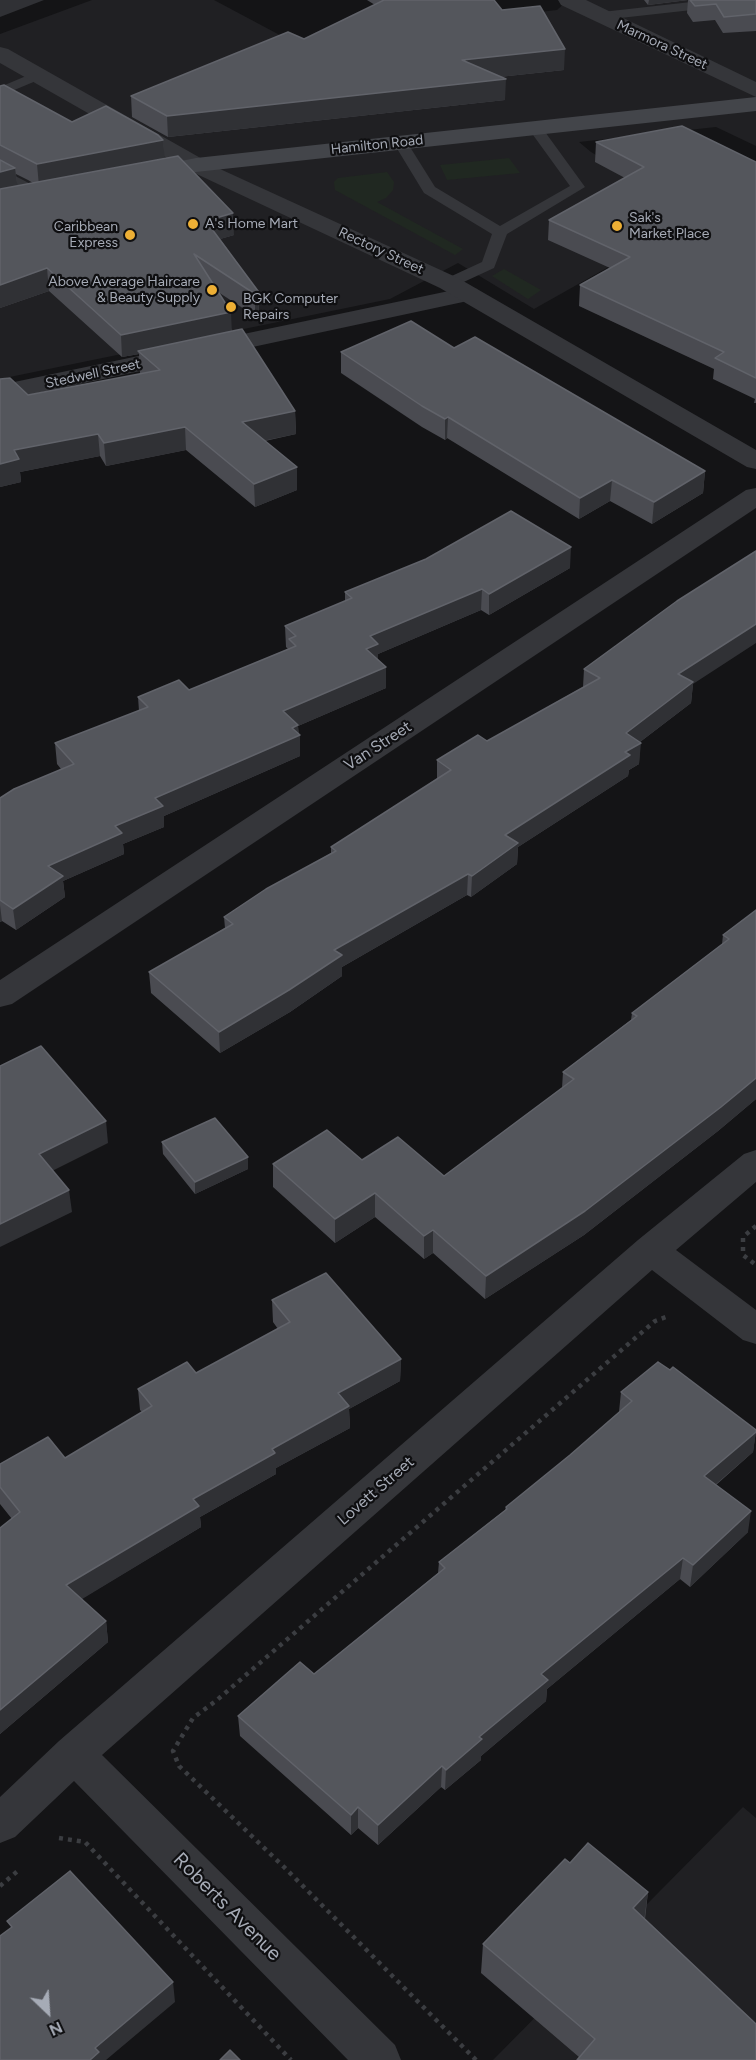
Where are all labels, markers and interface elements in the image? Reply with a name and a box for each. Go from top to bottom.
street label: Marmora Street [614,17,710,73]
street label: Hamilton Road [330,132,424,158]
place label: Sak's Market Place [629,210,709,243]
place label: A's Home Mart [205,216,298,232]
marker: A's Home Mart [186,217,200,231]
place label: Caribbean Express [54,219,118,252]
marker: Sak's Market Place [610,219,624,233]
street label: Rectory Street [336,224,426,278]
marker: Caribbean Express [123,228,137,242]
place label: Above Average Haircare & Beauty Supply [48,274,200,306]
marker: Above Average Haircare & Beauty Supply [205,283,219,297]
place label: BGK Computer Repairs [243,291,338,324]
marker: BGK Computer Repairs [224,300,238,314]
street label: Stedwell Street [44,356,142,392]
street label: Van Street [341,717,415,775]
street label: Lovett Street [334,1453,418,1529]
street label: Roberts Avenue [168,1848,286,1966]
north arrow [18,1982,78,2042]
text: N [46,2018,65,2040]

